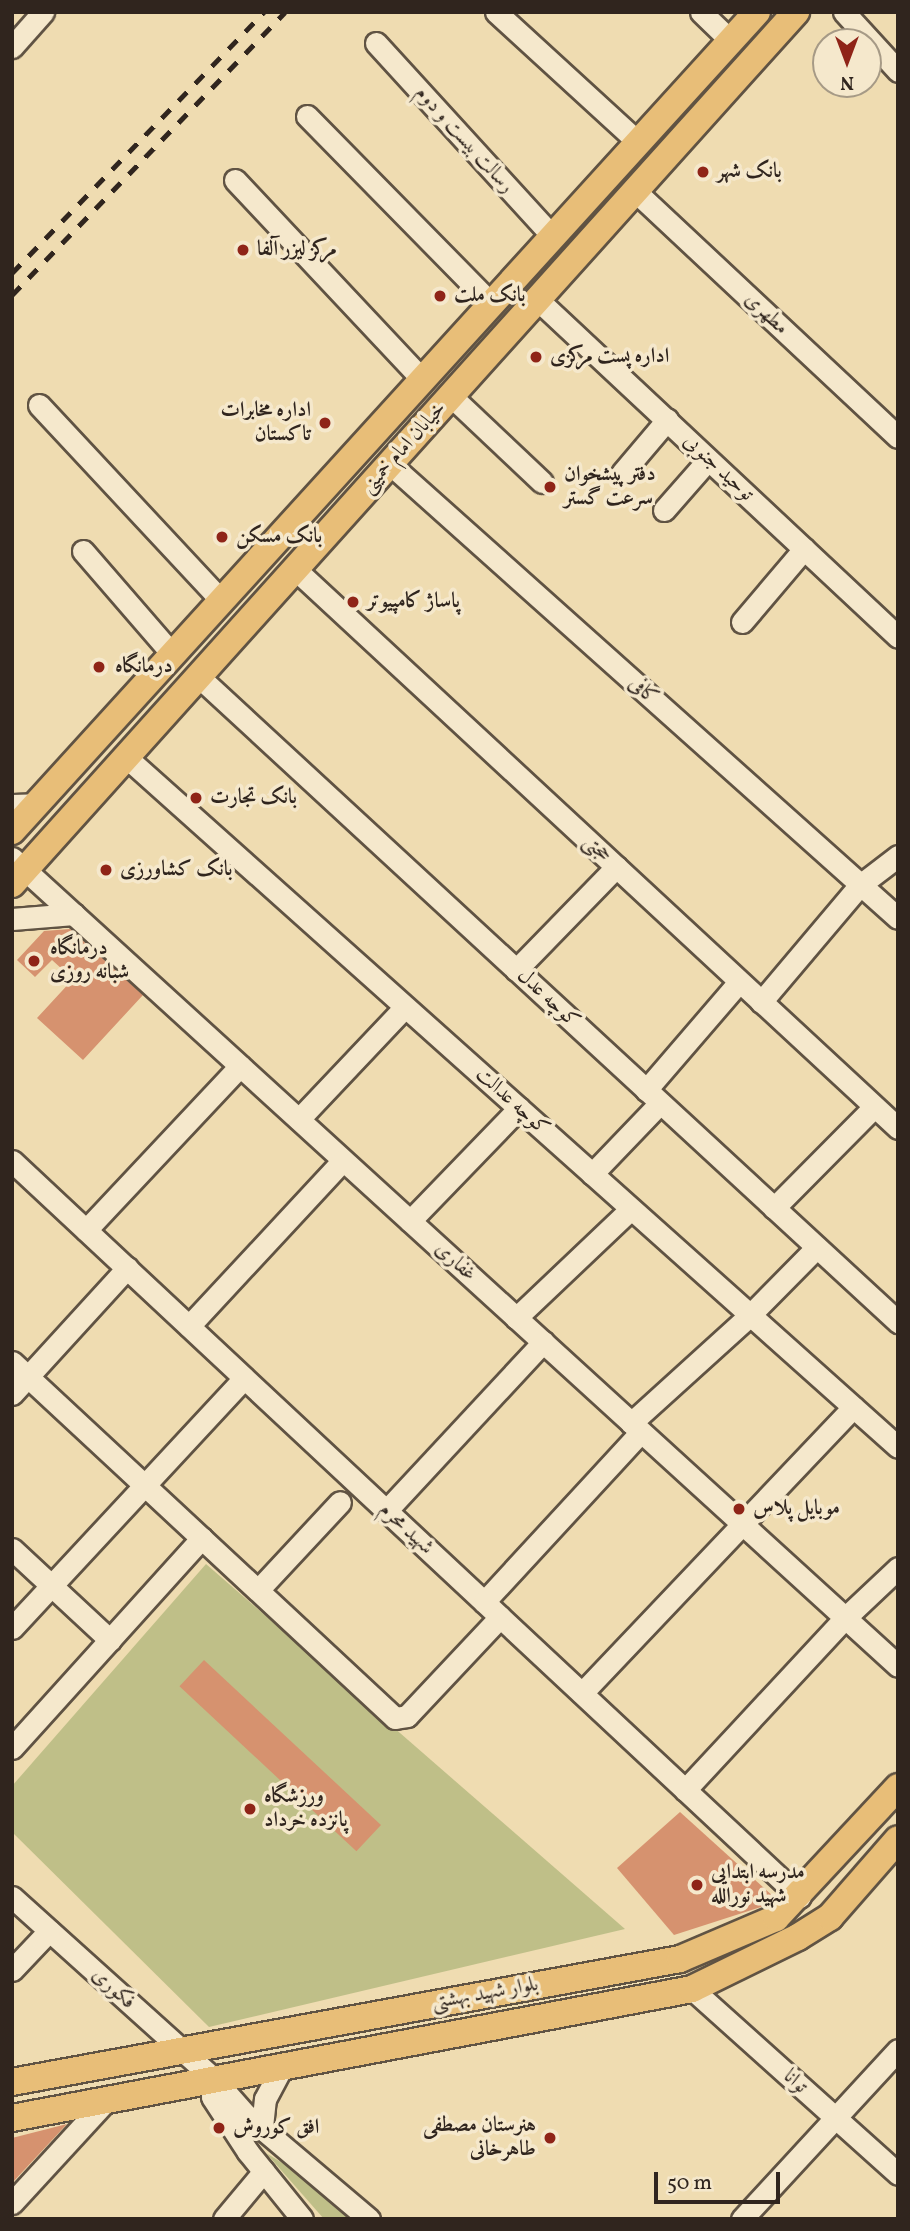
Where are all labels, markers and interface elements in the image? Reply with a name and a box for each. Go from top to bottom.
north arrow [812,28,882,98]
text: N [840,69,854,95]
street label: رسالت بیست و دوم [409,81,519,199]
place label: بانک شهر [717,159,782,185]
marker: بانک شهر [695,164,711,180]
place label: مرکز لیزر آلفا [257,237,337,263]
marker: مرکز لیزر آلفا [235,242,251,258]
place label: بانک ملت [454,283,526,309]
street label: مطهری [739,287,793,341]
marker: بانک ملت [432,288,448,304]
place label: اداره پست مرکزی [550,344,669,370]
marker: اداره پست مرکزی [528,349,544,365]
street label: خیابان امام خمینی [356,397,452,499]
place label: اداره مخابرات تاکستان [220,398,311,448]
marker: اداره مخابرات تاکستان [317,415,333,431]
street label: توحید جنوبی [677,429,759,507]
place label: دفتر پیشخوان سرعت گستر [564,462,656,512]
marker: دفتر پیشخوان سرعت گستر [542,479,558,495]
place label: بانک مسکن [236,524,322,550]
marker: بانک مسکن [214,529,230,545]
place label: پاساژ کامپیوتر [367,589,460,615]
marker: پاساژ کامپیوتر [345,594,361,610]
place label: درمانگاه [115,654,173,680]
marker: درمانگاه [89,657,109,677]
street label: کافی [623,671,663,711]
place label: بانک تجارت [210,785,297,811]
marker: بانک تجارت [188,790,204,806]
street label: حجتی [577,830,617,868]
place label: بانک کشاورزی [120,857,233,883]
marker: بانک کشاورزی [98,862,114,878]
place label: درمانگاه شبانه روزی [50,936,129,986]
marker: درمانگاه شبانه روزی [24,951,44,971]
street label: کوچه عدل [511,964,585,1034]
street label: کوچه عدالت [470,1062,554,1142]
street label: غفاری [429,1237,481,1287]
place label: موبایل پلاس [753,1496,840,1522]
street label: شهید محرم [373,1497,439,1561]
marker: موبایل پلاس [731,1501,747,1517]
place label: ورزشگاه پانزده خرداد [264,1784,348,1834]
marker: ورزشگاه پانزده خرداد [242,1801,258,1817]
place label: مدرسه ابتدایی شهید نورالله [711,1860,805,1910]
marker: مدرسه ابتدایی شهید نورالله [689,1877,705,1893]
street label: فکوری [86,1963,140,2015]
street label: بلوار شهید بهشتی [430,1972,540,2016]
street label: توانا [777,2064,813,2100]
place label: هنرستان مصطفی طاهرخانی [423,2113,536,2163]
place label: افق کوروش [233,2115,319,2141]
marker: افق کوروش [211,2120,227,2136]
marker: هنرستان مصطفی طاهرخانی [542,2130,558,2146]
scale bar [658,2158,784,2202]
text: 50 m [667,2169,712,2198]

